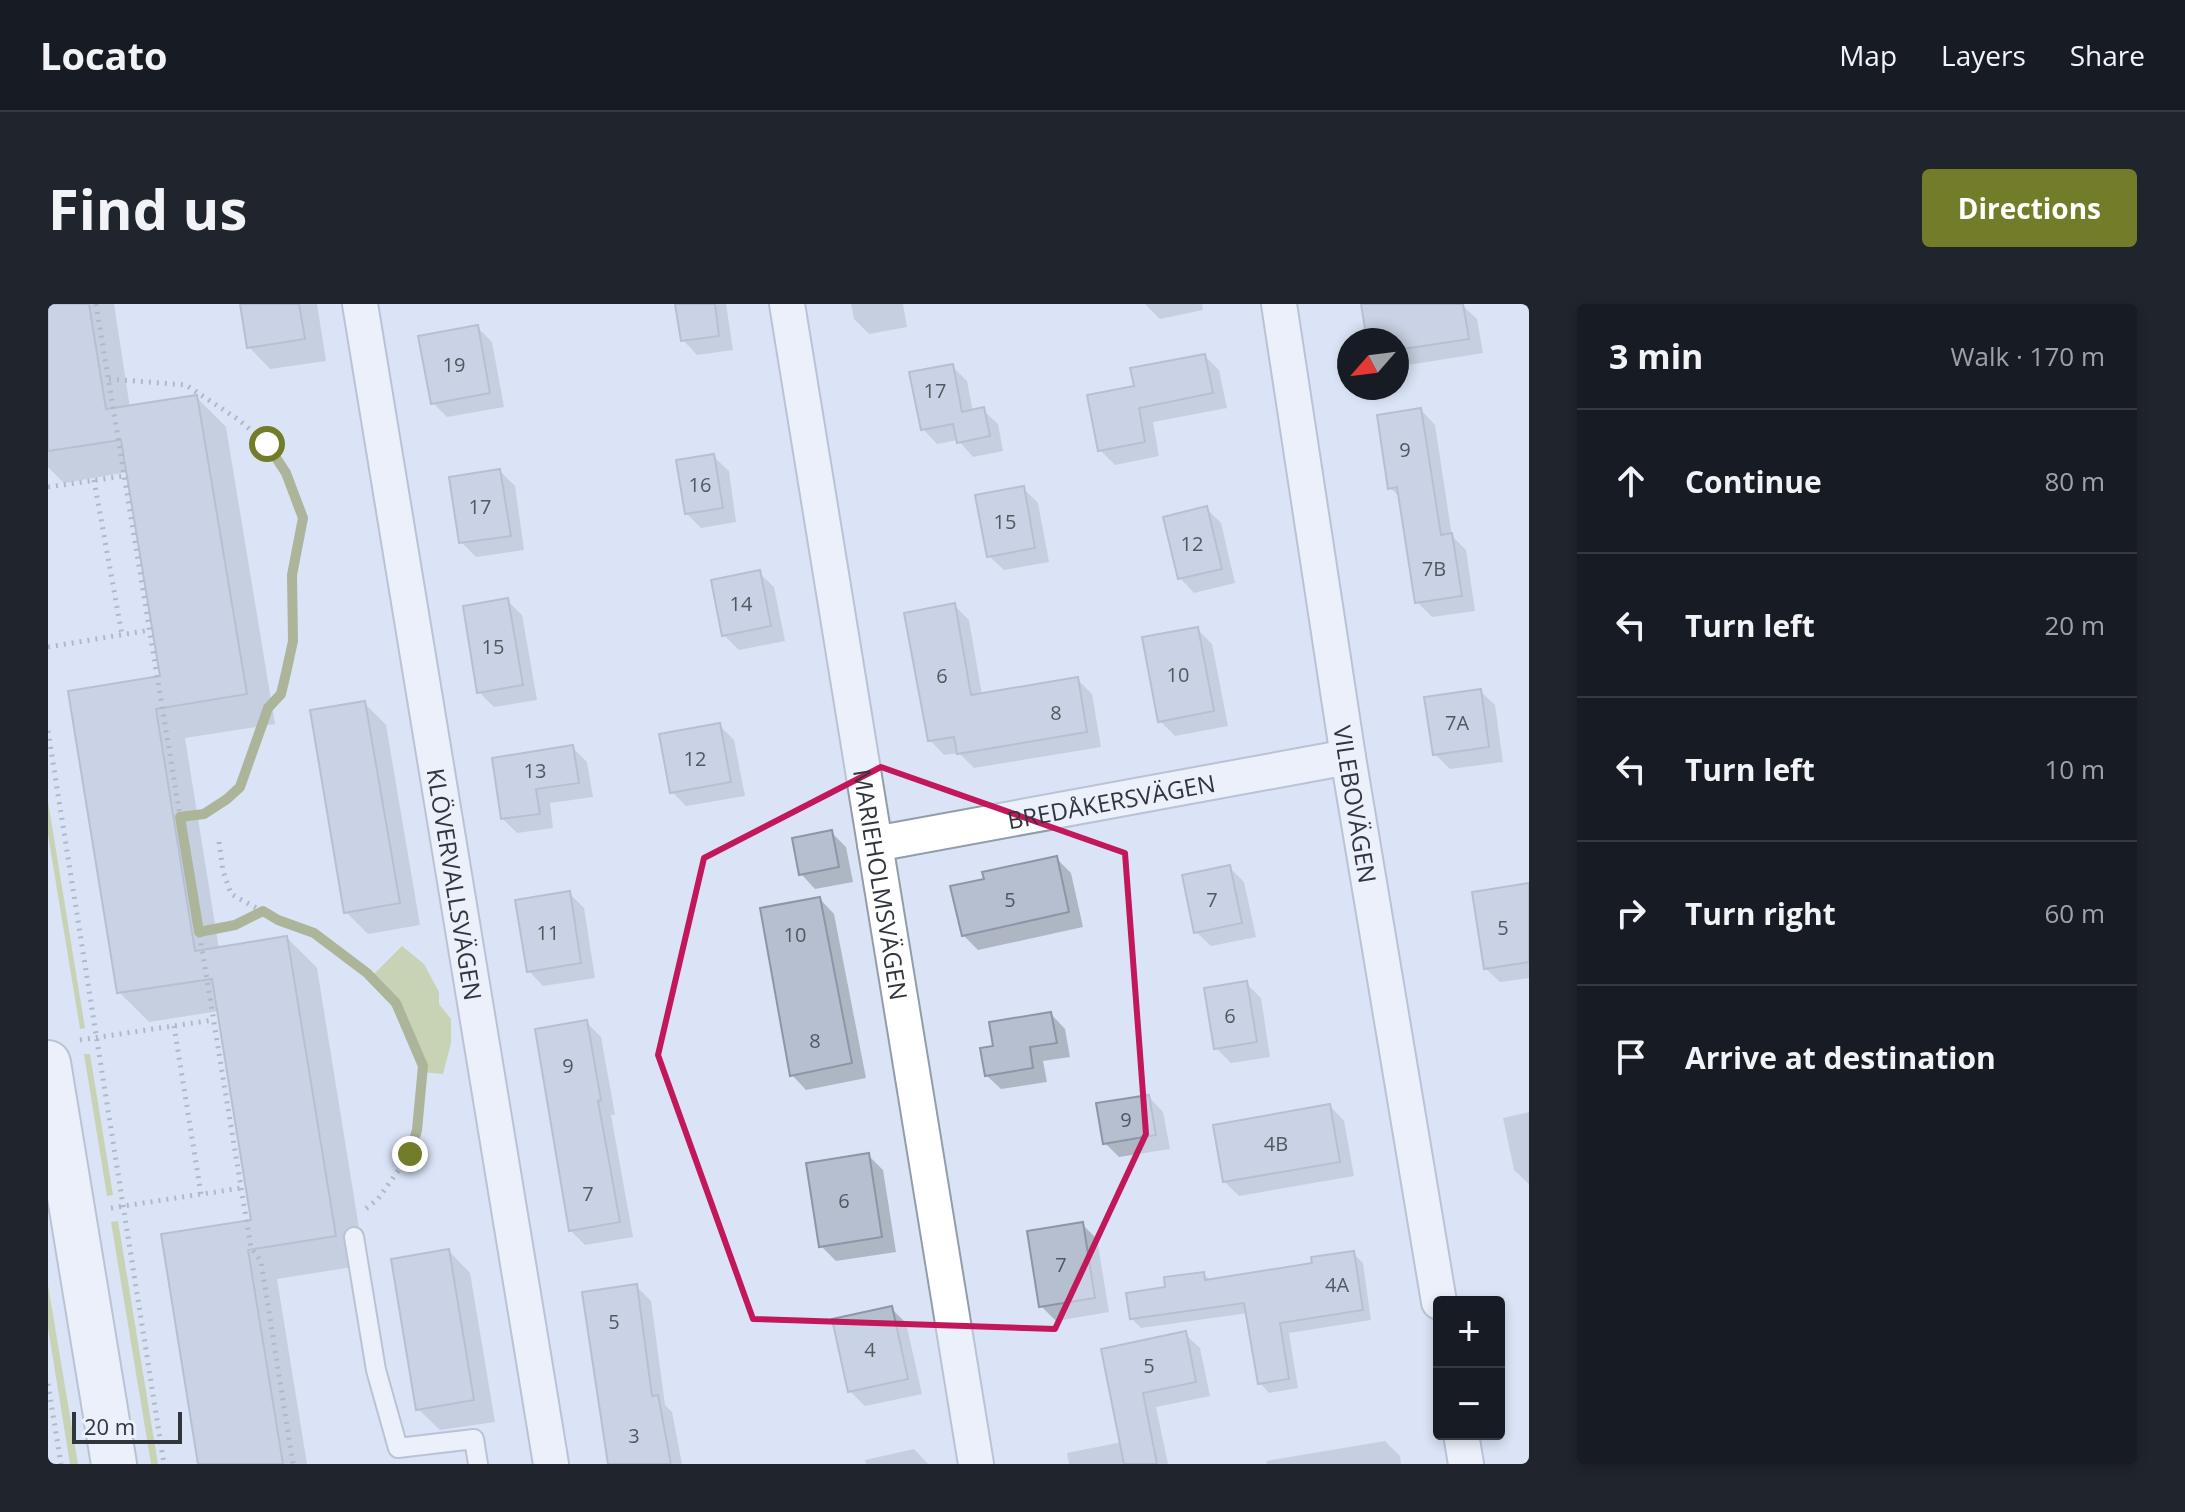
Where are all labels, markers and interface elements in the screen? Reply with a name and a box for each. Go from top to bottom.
text: Locato [40,29,168,81]
text: Map [1839,36,1897,74]
text: Layers [1941,36,2026,74]
text: Share [2070,36,2145,74]
button: Directions [1922,169,2137,247]
text: Find us [48,170,247,246]
north arrow [1337,328,1409,400]
text: 3 min [1609,333,1703,379]
text: Walk · 170 m [1951,338,2105,374]
house number: 19 [443,351,465,378]
house number: 17 [924,377,946,404]
route start [249,426,285,462]
house number: 9 [1399,436,1411,463]
icon: ahead [1609,459,1653,503]
text: Continue [1685,461,1822,502]
text: 80 m [2044,463,2105,499]
house number: 16 [689,471,711,498]
house number: 17 [469,493,491,520]
house number: 15 [994,508,1016,535]
house number: 12 [1181,530,1203,557]
house number: 7B [1422,555,1446,582]
house number: 14 [730,590,753,617]
icon: left [1609,603,1653,647]
text: Turn left [1685,605,1815,646]
text: 20 m [2044,607,2105,643]
house number: 15 [482,633,504,660]
house number: 10 [1167,661,1189,688]
house number: 6 [936,662,948,689]
house number: 8 [1050,699,1062,726]
house number: 7A [1445,709,1469,736]
street label: VILEBOVÄGEN [1327,723,1385,885]
house number: 12 [684,745,706,772]
icon: left [1609,747,1653,791]
text: Turn left [1685,749,1815,790]
text: 10 m [2044,751,2105,787]
house number: 13 [524,757,546,784]
street label: BREDÅKERSVÄGEN [1004,765,1218,836]
street label: KLÖVERVALLSVÄGEN [420,766,491,1003]
street label: MARIEHOLMSVÄGEN [846,766,917,1002]
house number: 5 [1004,886,1016,913]
house number: 7 [1206,886,1218,913]
icon: right [1609,891,1653,935]
text: Turn right [1685,893,1836,934]
text: 60 m [2044,895,2105,931]
house number: 5 [1497,914,1509,941]
house number: 11 [537,919,559,946]
house number: 10 [784,921,806,948]
house number: 6 [1224,1002,1236,1029]
house number: 8 [809,1027,821,1054]
icon: arrive [1609,1035,1653,1079]
text: Arrive at destination [1685,1037,1996,1078]
house number: 9 [562,1052,574,1079]
house number: 9 [1120,1106,1132,1133]
house number: 4B [1264,1130,1288,1157]
route end [392,1136,428,1172]
house number: 7 [582,1180,594,1207]
house number: 6 [838,1187,850,1214]
house number: 7 [1055,1251,1067,1278]
house number: 4A [1325,1271,1349,1298]
map controls [1433,1296,1505,1440]
button: + [1433,1296,1505,1368]
house number: 5 [608,1308,620,1335]
house number: 4 [864,1336,876,1363]
house number: 5 [1143,1352,1155,1379]
button: − [1433,1368,1505,1440]
scale bar [72,1408,182,1444]
text: 20 m [84,1411,135,1441]
house number: 3 [628,1422,640,1449]

